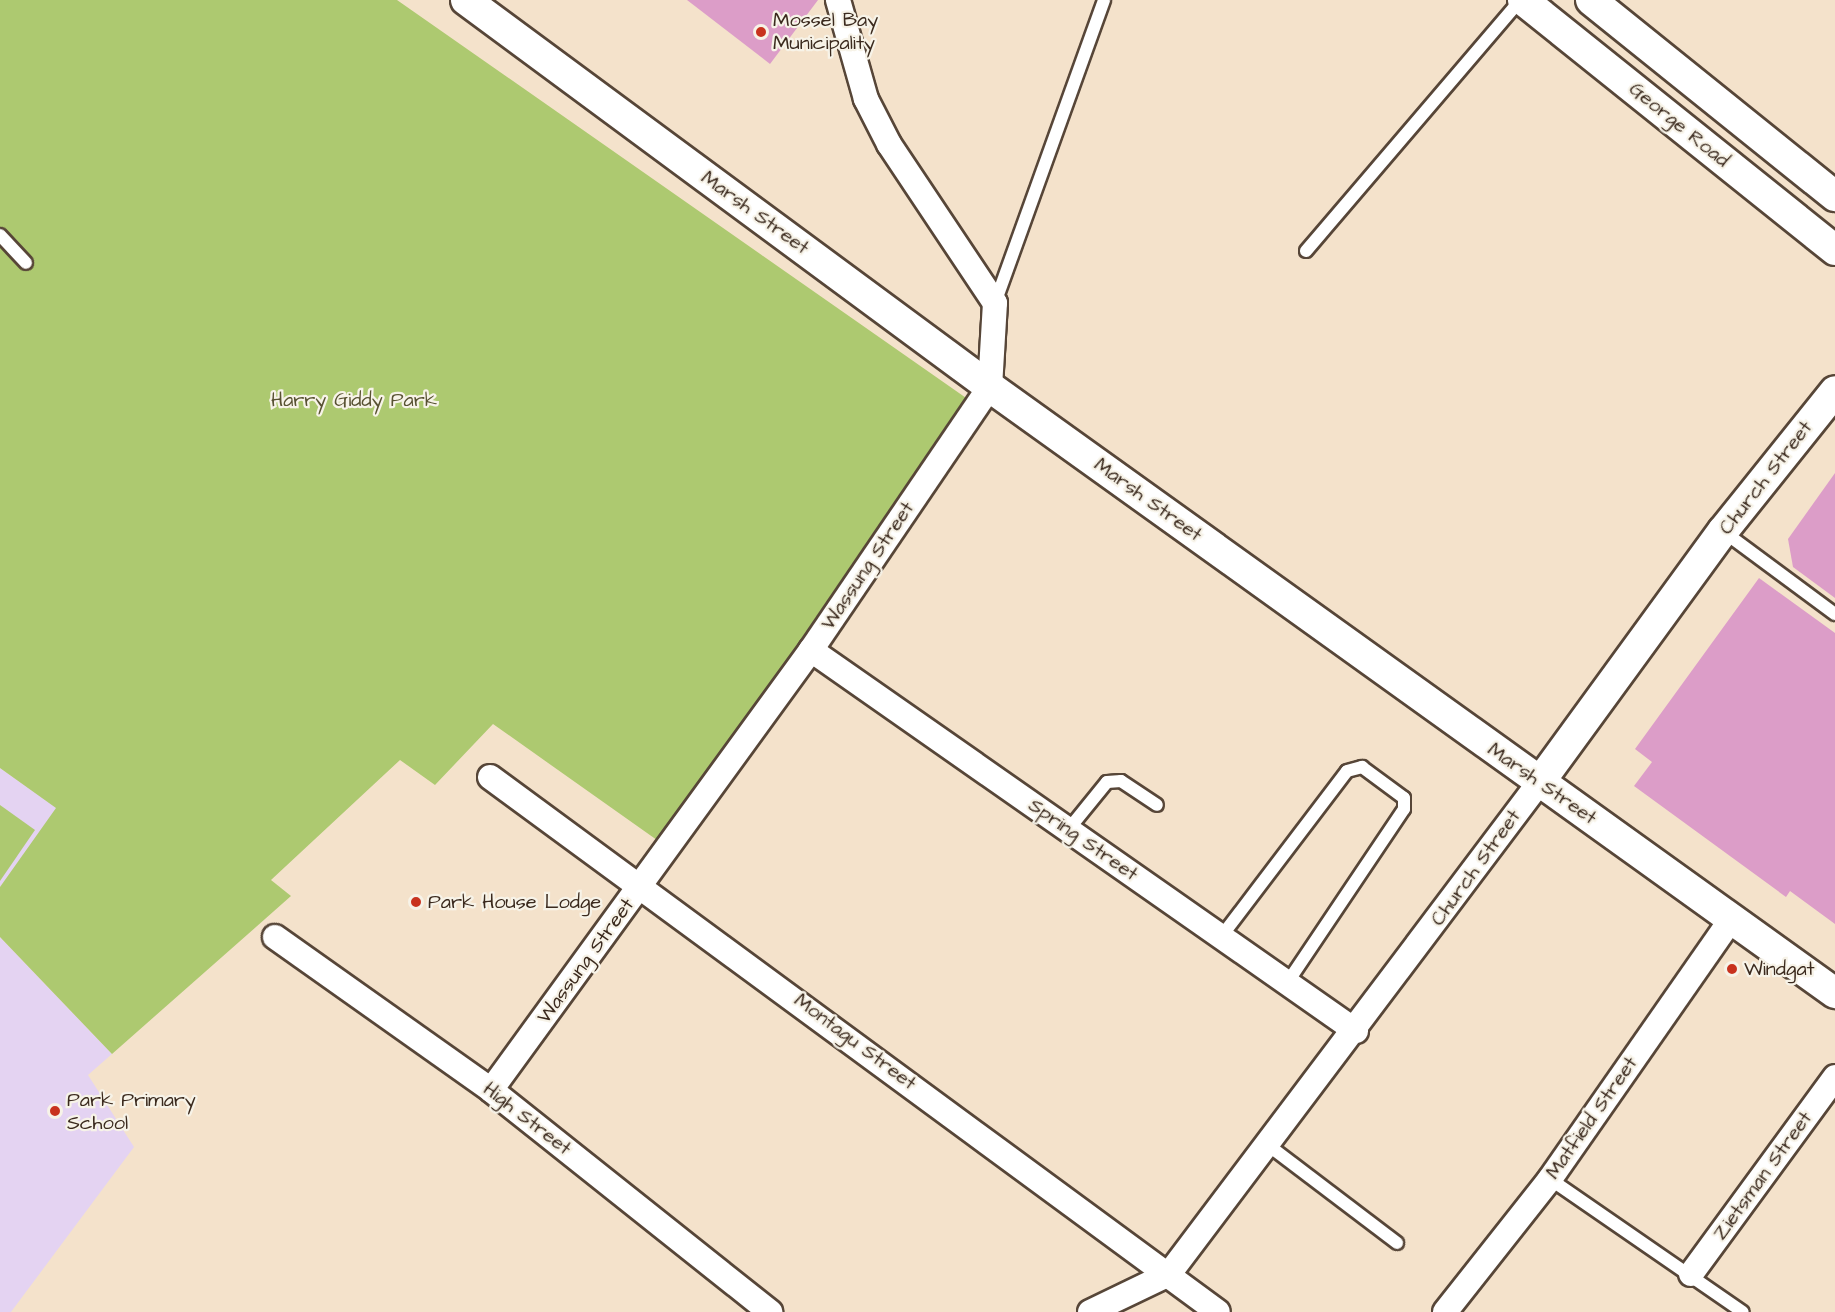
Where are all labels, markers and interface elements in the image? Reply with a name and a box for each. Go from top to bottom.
place label: Mossel Bay Municipality [773,8,878,55]
marker: Mossel Bay Municipality [754,25,768,39]
street label: George Road [1624,77,1734,173]
street label: Marsh Street [696,166,814,260]
park label: Harry Giddy Park [271,388,437,412]
street label: Church Street [1714,416,1818,540]
street label: Marsh Street [1089,453,1207,547]
street label: Wassung Street [816,497,920,635]
street label: Marsh Street [1483,738,1601,830]
street label: Spring Street [1024,793,1142,887]
street label: Church Street [1426,805,1526,931]
place label: Park House Lodge [428,890,601,914]
street label: Wassung Street [532,894,640,1028]
marker: Park House Lodge [409,895,423,909]
place label: Windgat [1744,957,1815,981]
marker: Windgat [1725,962,1739,976]
street label: Montagu Street [789,988,921,1096]
street label: Matfield Street [1541,1052,1643,1184]
street label: High Street [478,1077,576,1161]
place label: Park Primary School [67,1088,196,1135]
marker: Park Primary School [48,1104,62,1118]
street label: Zietsman Street [1708,1107,1818,1245]

